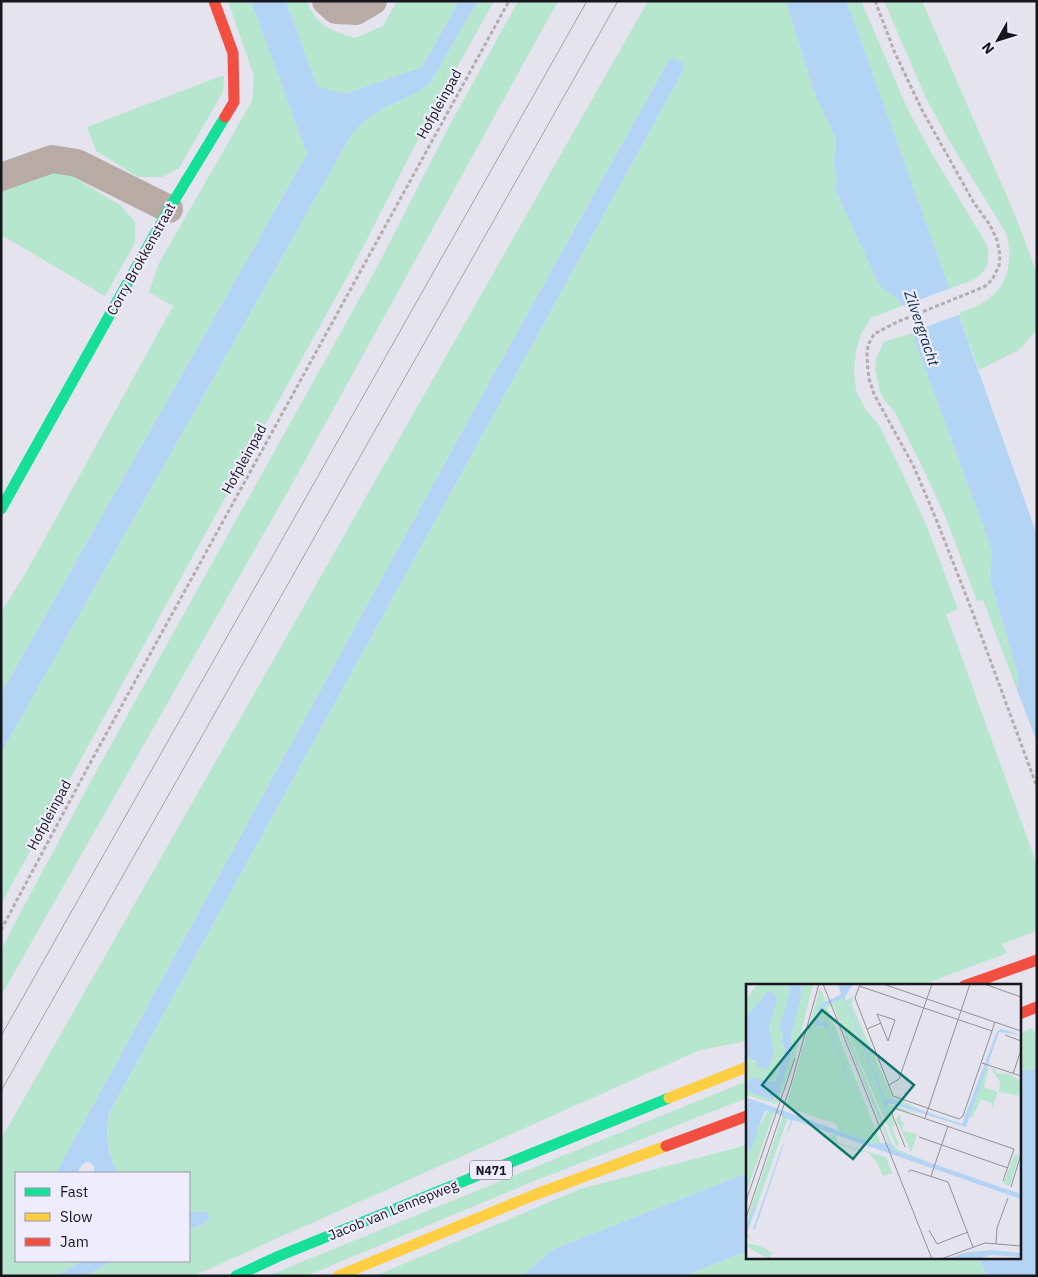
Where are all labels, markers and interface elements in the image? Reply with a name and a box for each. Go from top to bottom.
north arrow [973,15,1023,65]
text: N [978,39,998,58]
street label: Hofpleinpad [412,66,466,142]
street label: Corry Brokkenstraat [103,199,179,318]
water label: Zilvergracht [900,287,944,369]
street label: Hofpleinpad [217,421,271,497]
street label: Hofpleinpad [23,777,75,853]
inset map [746,984,1020,1260]
road number: N471 [470,1160,512,1180]
legend [15,1172,190,1262]
street label: Jacob van Lennepweg [326,1176,461,1244]
text: Fast [60,1182,88,1201]
text: Slow [60,1207,93,1226]
text: Jam [60,1232,89,1251]

